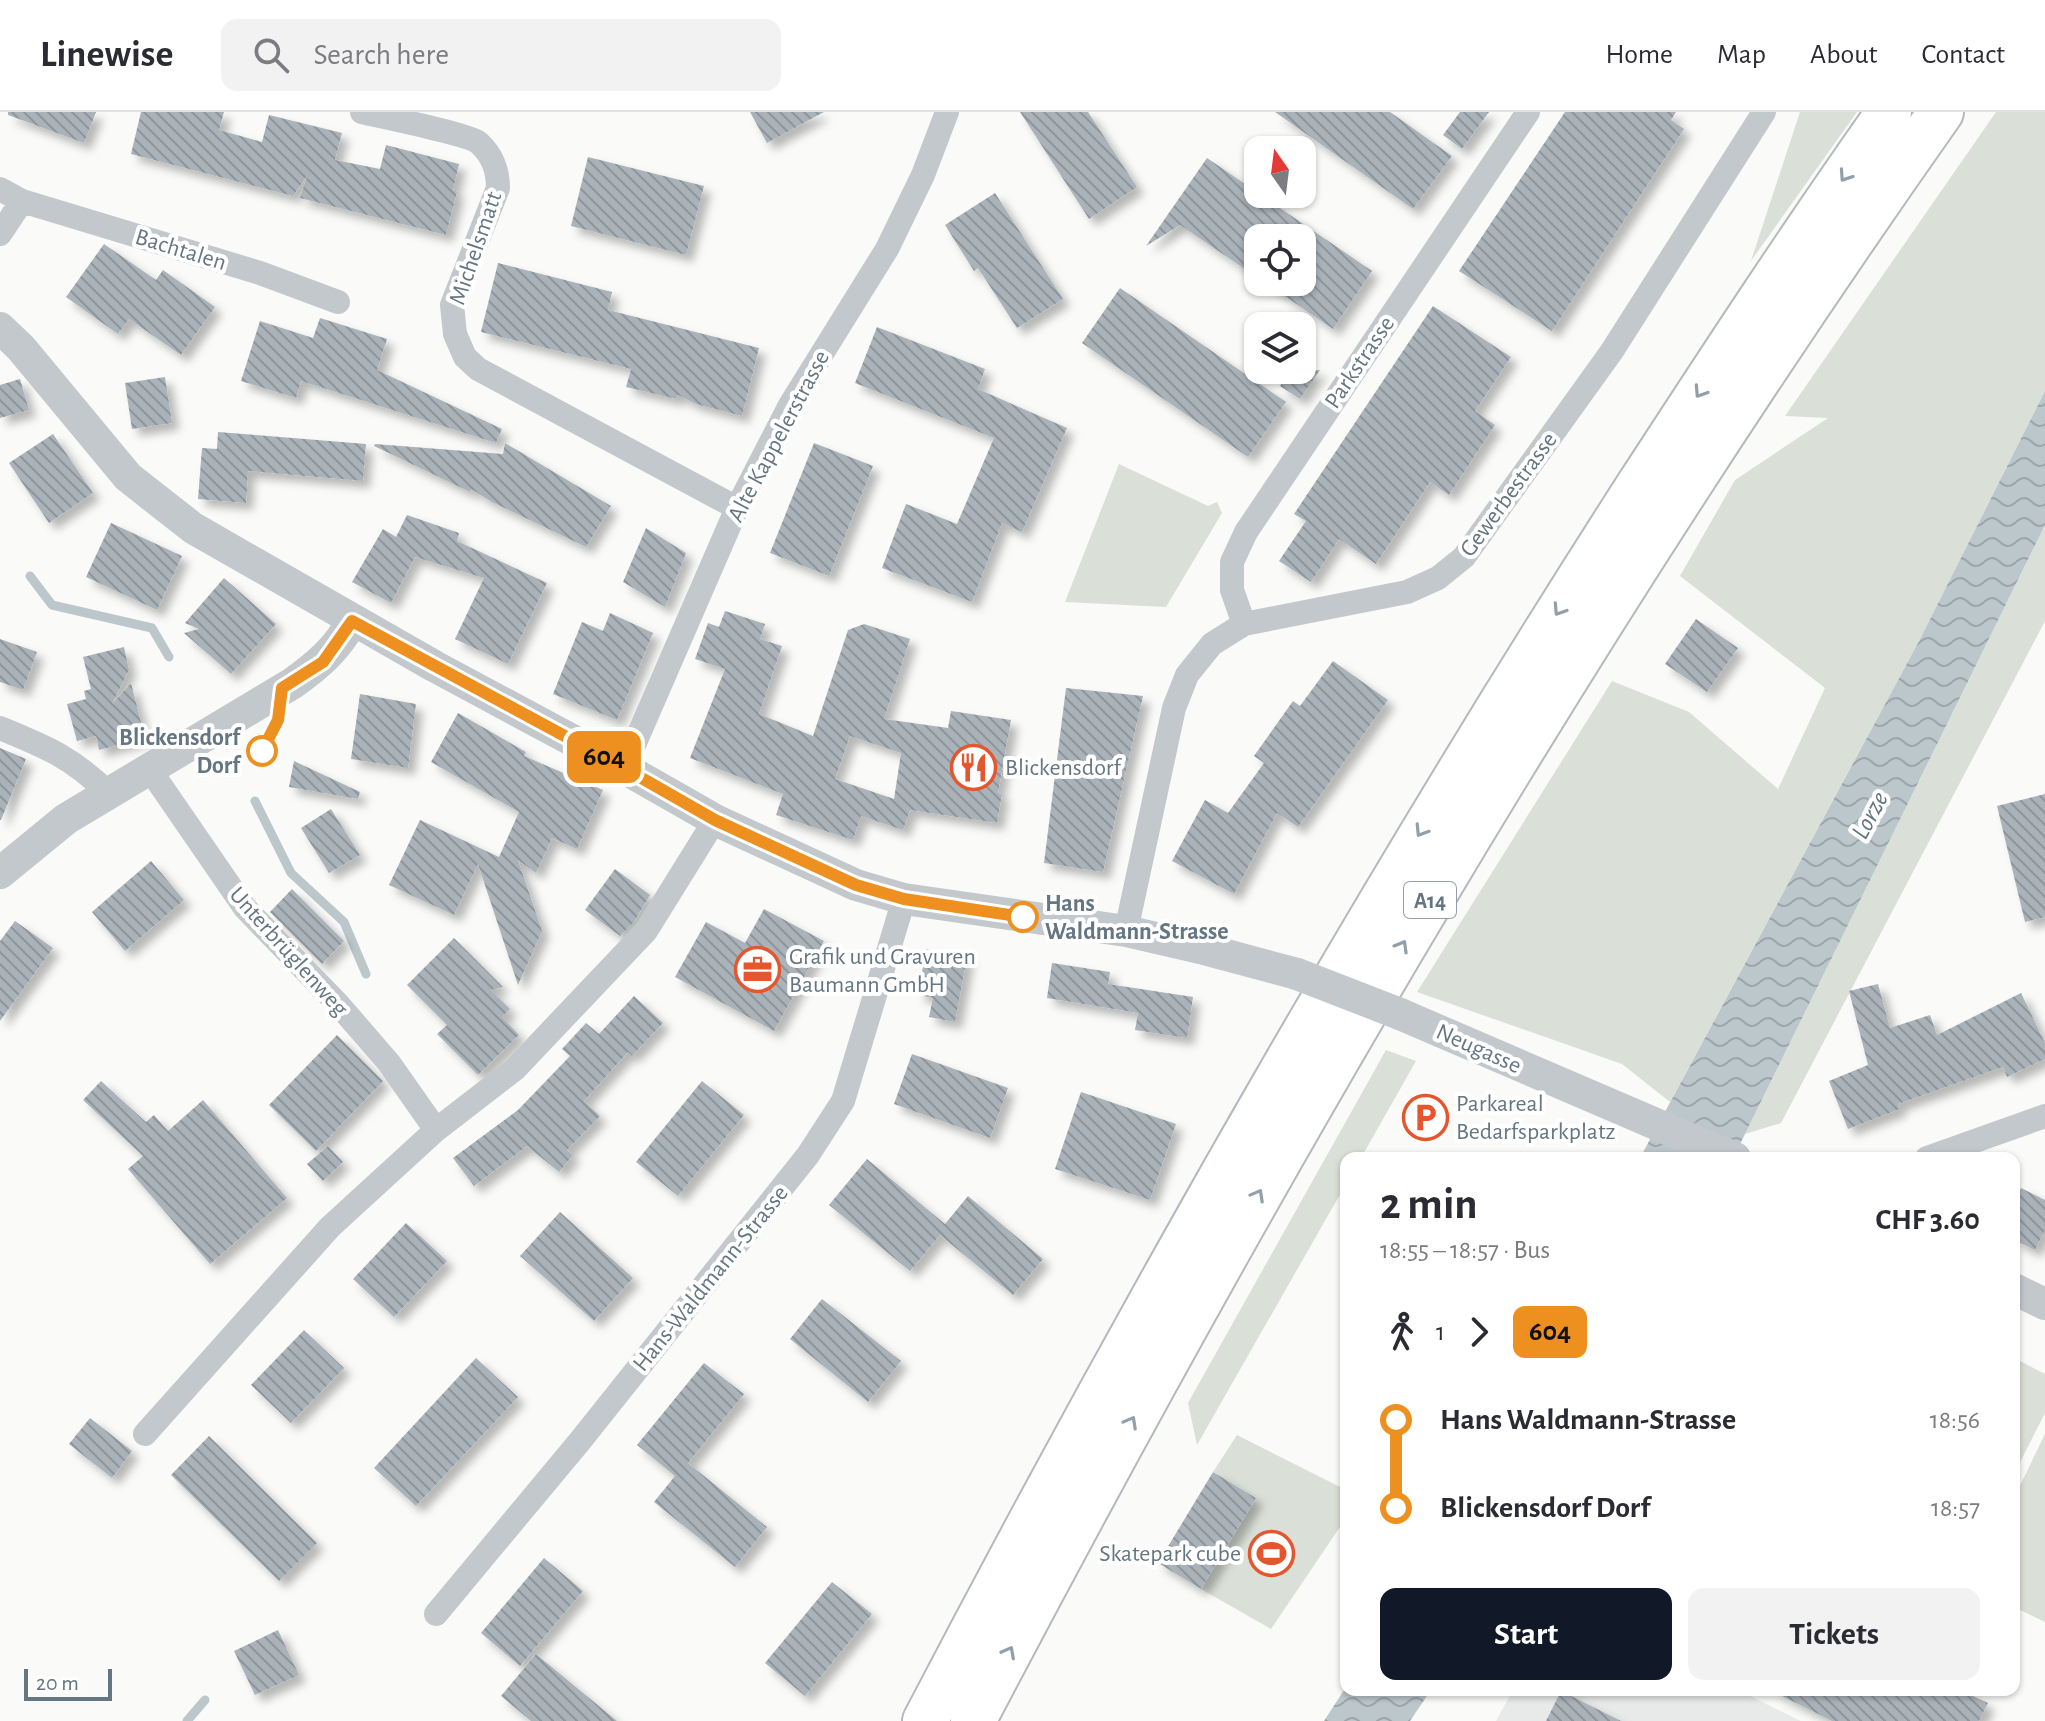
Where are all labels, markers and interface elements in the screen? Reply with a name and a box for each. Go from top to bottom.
search box [221,19,781,91]
icon: search [249,33,293,77]
text: Linewise [40,36,173,74]
text: Search here [313,40,449,70]
text: Home [1606,41,1673,69]
text: Map [1717,41,1766,69]
text: About [1810,41,1878,69]
text: Contact [1922,41,2005,69]
north arrow [1244,136,1316,208]
map controls [1244,136,1316,384]
one-way arrow [1840,168,1855,182]
street label: Michelsmatt [445,188,507,308]
button: locate [1244,224,1316,296]
street label: Bachtalen [132,225,229,275]
button: layers [1244,312,1316,384]
street label: Parkstrasse [1320,312,1399,413]
street label: Alte Kappelerstrasse [724,347,834,526]
one-way arrow [1695,384,1710,398]
street label: Gewerbestrasse [1456,428,1562,561]
one-way arrow [1553,602,1568,616]
place label: Blickensdorf Dorf [119,726,242,778]
line badge: 604 [558,731,650,783]
marker: Blickensdorf Dorf [247,736,277,766]
text: 604 [583,743,625,771]
restaurant icon: Blickensdorf [950,743,998,791]
place label: Blickensdorf [1005,756,1122,780]
water label: Lorze [1847,787,1893,843]
one-way arrow [1416,822,1431,837]
road number: A14 [1404,882,1456,918]
street label: Unterbrüglenweg [224,883,352,1021]
place label: Hans Waldmann-Strasse [1045,892,1229,944]
marker: Hans Waldmann-Strasse [1008,902,1038,932]
one-way arrow [1392,940,1408,955]
place label: Grafik und Gravuren Baumann GmbH [789,945,976,997]
office icon: Grafik und Gravuren Baumann GmbH [734,946,782,994]
street label: Neugasse [1432,1020,1525,1078]
place label: Parkareal Bedarfsparkplatz [1456,1092,1616,1144]
parking icon: Parkareal Bedarfsparkplatz [1401,1093,1449,1141]
street label: Hans-Waldmann-Strasse [629,1181,793,1376]
text: 2 min [1380,1183,1478,1227]
one-way arrow [1248,1190,1264,1204]
text: CHF 3.60 [1875,1205,1980,1235]
text: 18:55 – 18:57 · Bus [1380,1237,1550,1263]
icon: walk [1380,1310,1424,1354]
icon: forward [1457,1310,1501,1354]
text: 604 [1529,1318,1571,1346]
text: 1 [1436,1319,1445,1345]
text: Hans Waldmann-Strasse [1440,1405,1736,1435]
text: 18:56 [1930,1407,1980,1433]
one-way arrow [1121,1417,1137,1431]
text: Blickensdorf Dorf [1440,1493,1650,1523]
text: 18:57 [1931,1495,1980,1521]
sports icon: Skatepark cube [1248,1529,1296,1577]
place label: Skatepark cube [1099,1542,1241,1566]
button: Start [1380,1588,1672,1680]
button: Tickets [1688,1588,1980,1680]
one-way arrow [999,1646,1014,1660]
scale bar [24,1665,112,1701]
text: 20 m [36,1672,79,1694]

